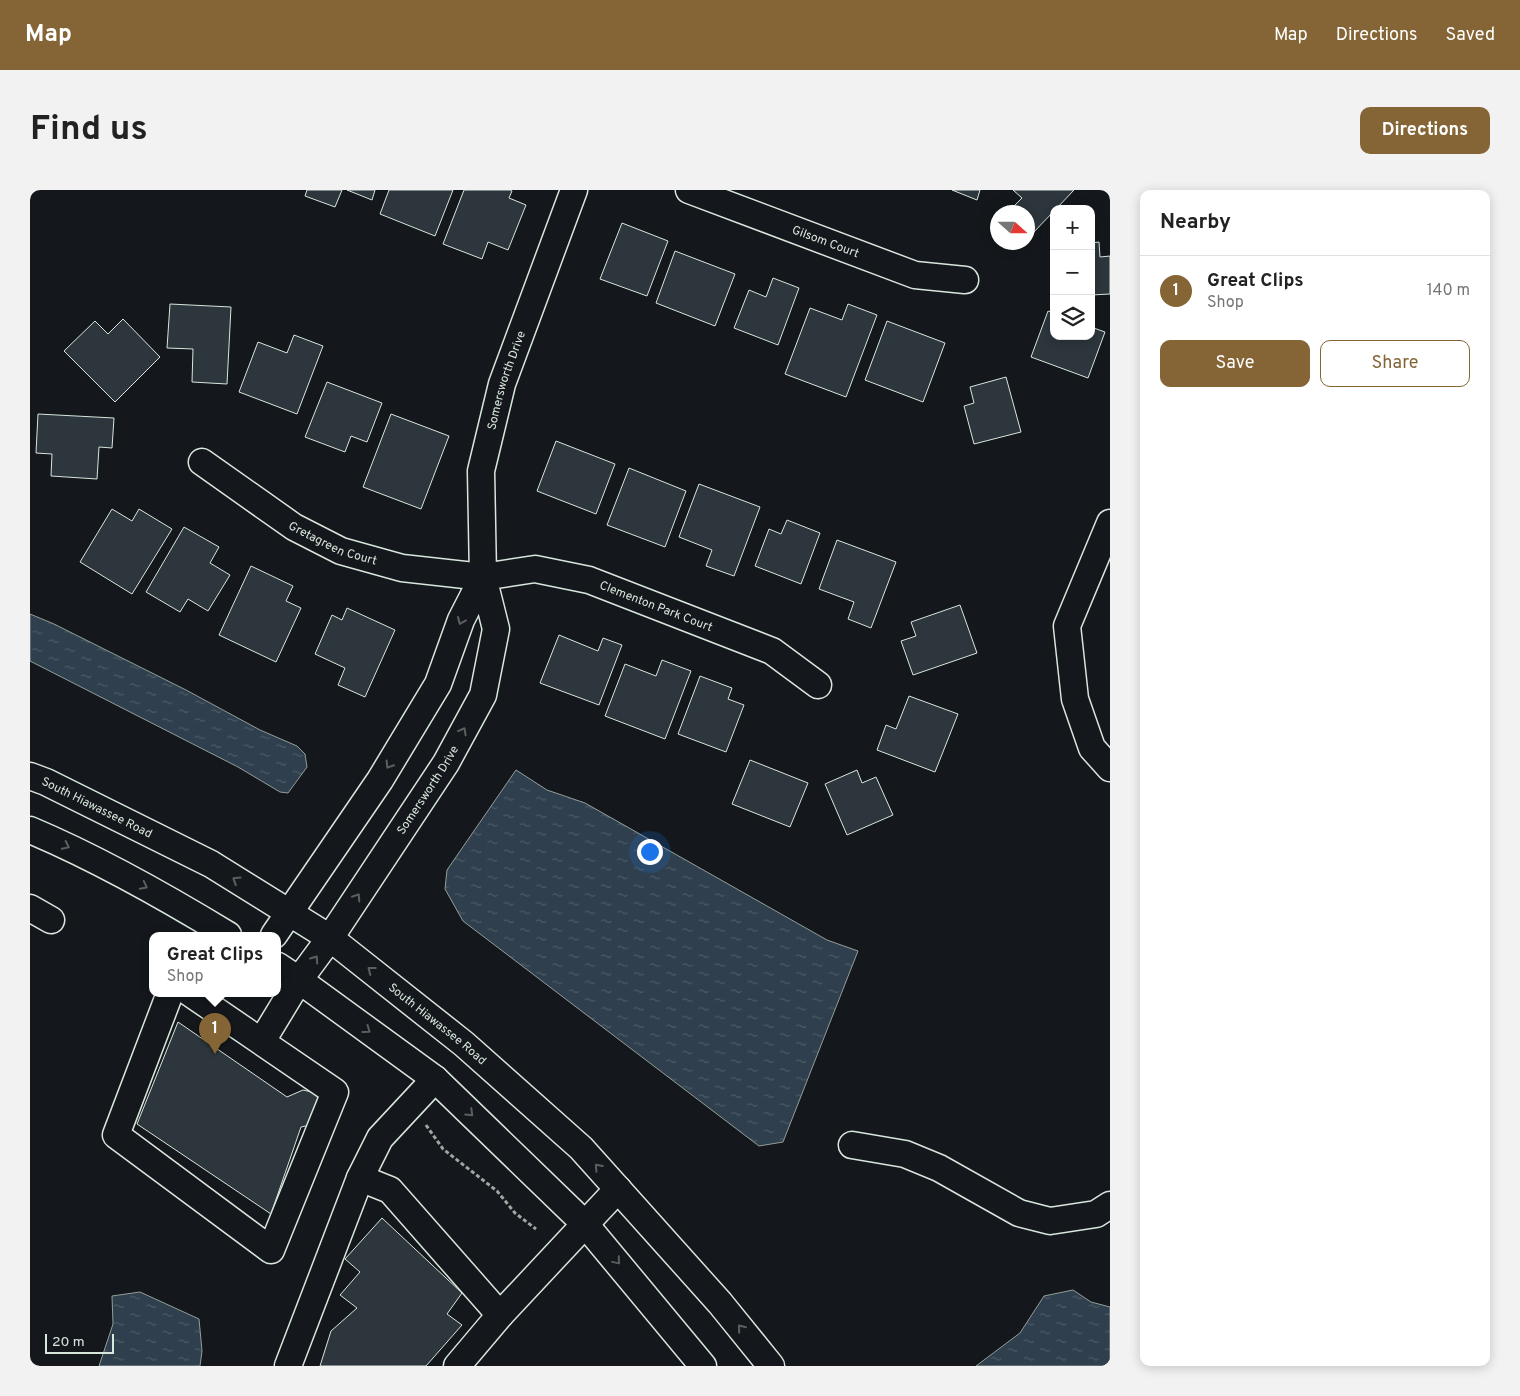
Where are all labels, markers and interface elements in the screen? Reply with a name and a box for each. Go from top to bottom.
text: Map [25,20,72,50]
text: Map [1274,24,1308,47]
text: Directions [1336,24,1418,47]
text: Saved [1446,24,1495,47]
button: Directions [1360,107,1490,154]
text: Find us [30,108,148,152]
north arrow [990,205,1035,250]
map controls [1050,205,1095,340]
button: + [1050,205,1095,250]
text: Nearby [1160,209,1231,236]
street label: Gilsom Court [790,222,861,262]
button: − [1050,250,1095,295]
text: Great Clips [1207,269,1304,293]
text: 1 [1173,281,1179,301]
text: 140 m [1427,281,1470,301]
text: Shop [1207,293,1244,313]
button: layers [1050,295,1095,340]
street label: Somersworth Drive [484,329,530,432]
button: Save [1160,340,1310,387]
button: Share [1320,340,1470,387]
street label: Gretagreen Court [285,518,378,570]
street label: Clementon Park Court [597,578,715,636]
one-way arrow [457,616,468,625]
one-way arrow [457,727,467,736]
street label: Somersworth Drive [394,743,463,838]
one-way arrow [385,760,395,769]
street label: South Hiawassee Road [39,774,155,842]
your location [637,839,663,865]
one-way arrow [61,840,70,850]
one-way arrow [233,876,242,886]
one-way arrow [139,880,148,890]
one-way arrow [351,893,360,903]
popup [149,932,281,997]
text: Great Clips [167,943,263,967]
one-way arrow [309,955,318,965]
text: Shop [167,967,203,987]
one-way arrow [368,968,377,976]
street label: South Hiawassee Road [385,980,489,1069]
pin: 1 [199,1013,231,1054]
one-way arrow [361,1024,371,1033]
one-way arrow [465,1107,474,1116]
one-way arrow [595,1164,604,1173]
one-way arrow [611,1255,619,1264]
one-way arrow [738,1325,746,1334]
scale bar [45,1331,114,1354]
text: 20 m [52,1334,85,1351]

